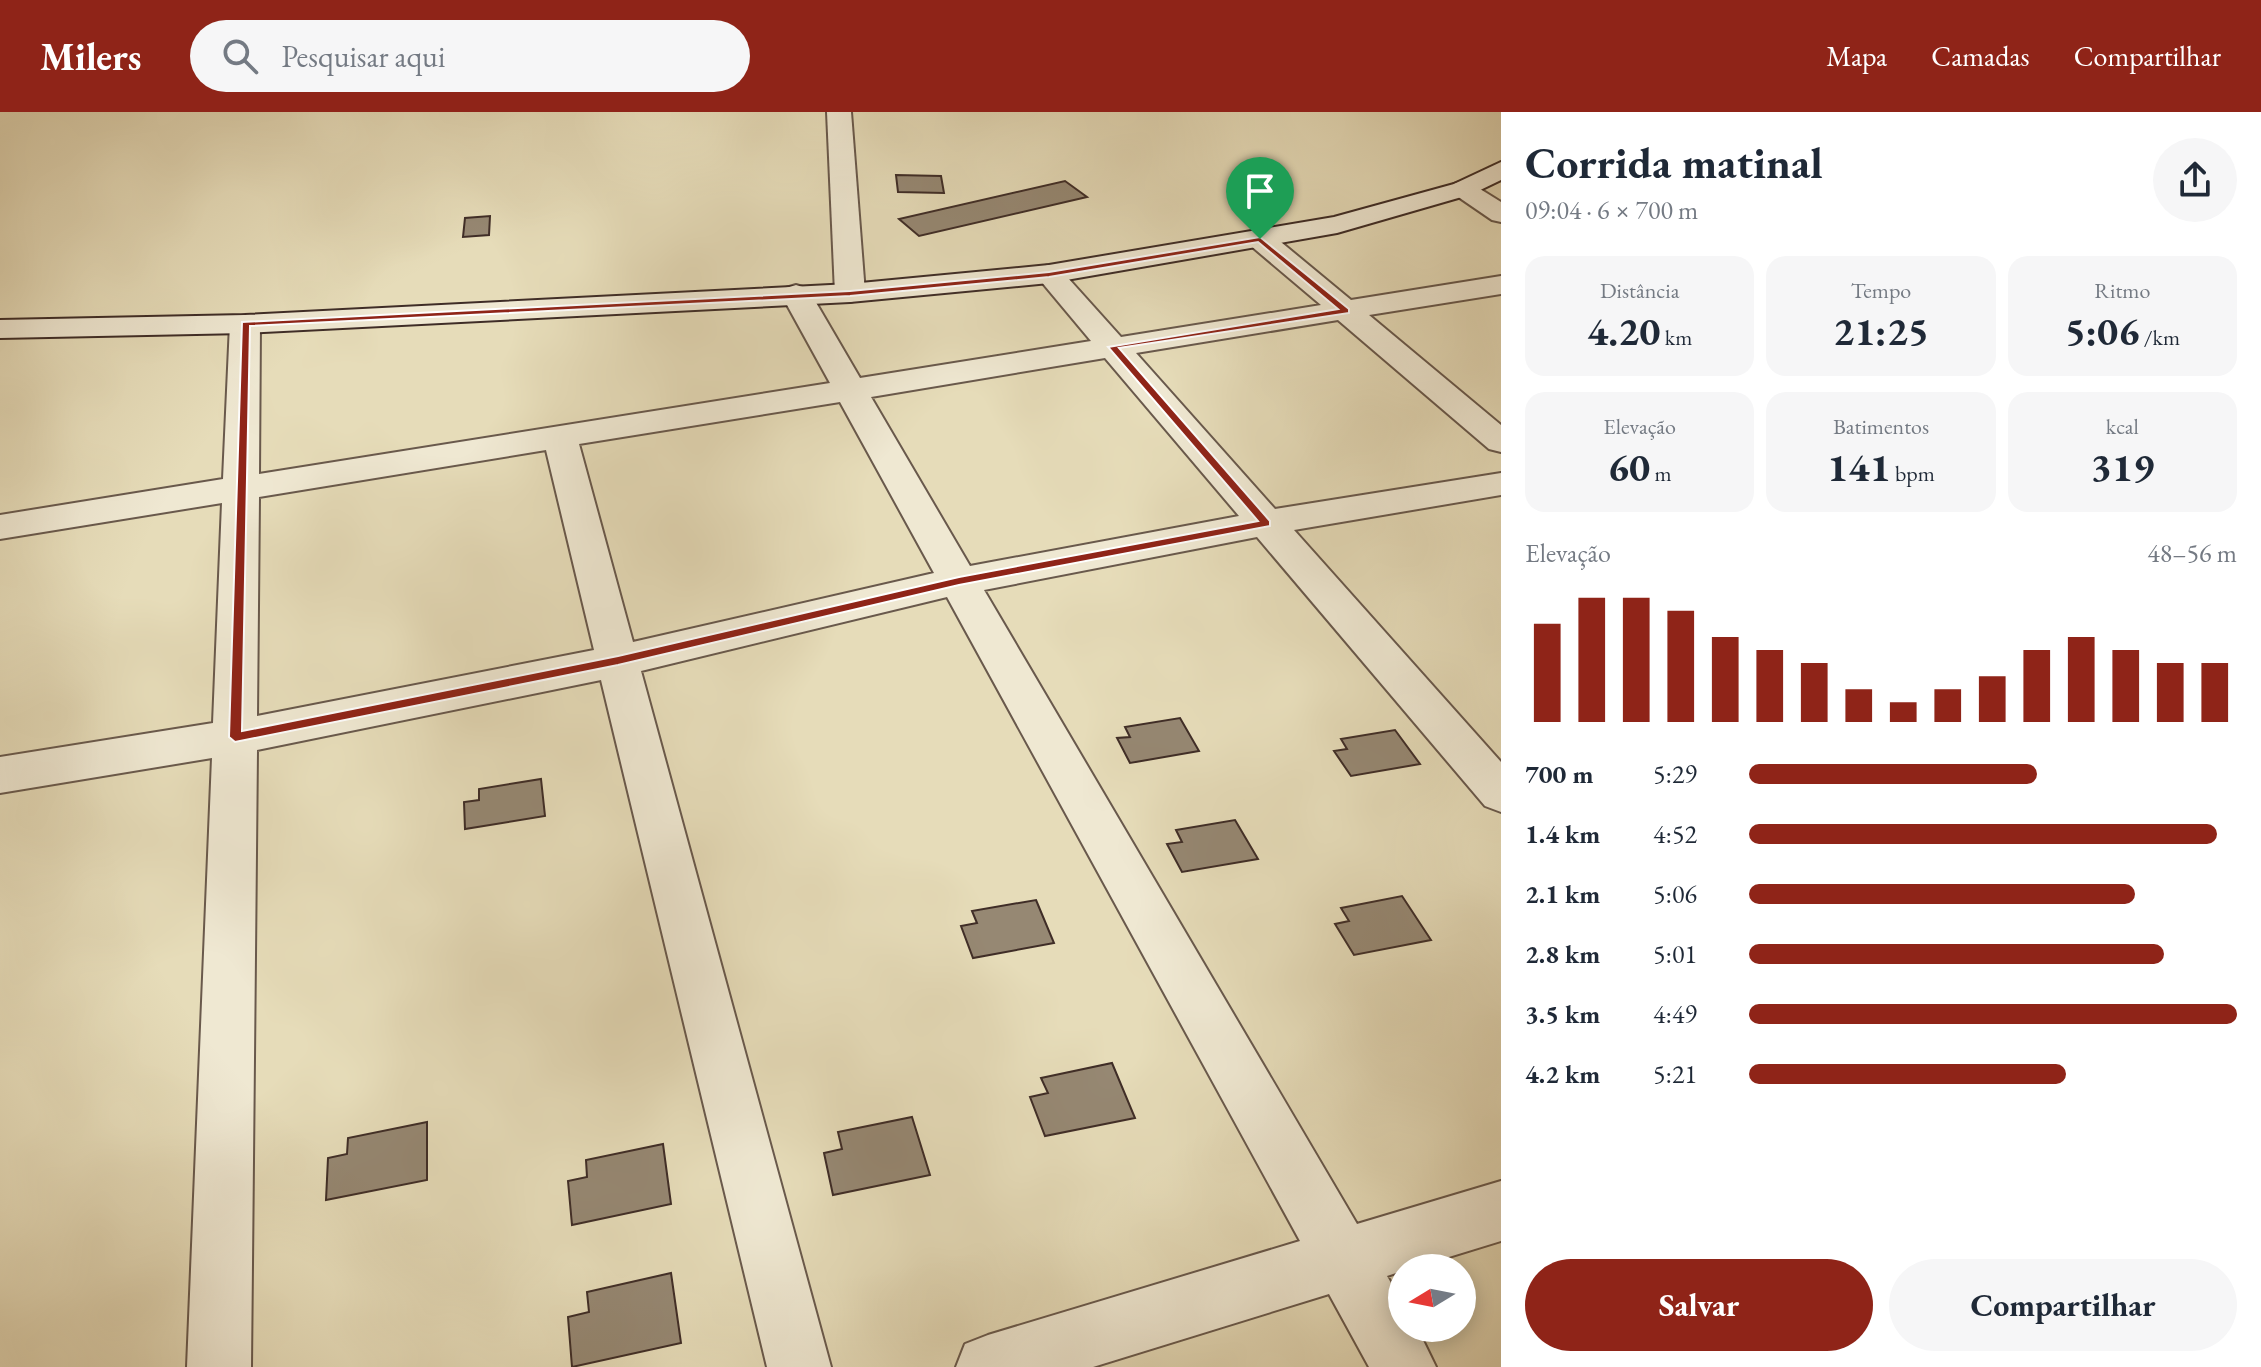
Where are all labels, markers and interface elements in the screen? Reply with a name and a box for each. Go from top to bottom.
search box [190,20,750,92]
text: Milers [40,32,142,81]
icon: search [218,34,262,78]
text: Pesquisar aqui [282,37,445,76]
text: Mapa [1826,38,1887,74]
text: Camadas [1931,38,2030,74]
text: Compartilhar [2074,38,2221,74]
text: Corrida matinal [1525,134,1823,191]
button: share [2153,138,2237,222]
pin [1226,157,1294,239]
icon: arrive [1238,169,1282,213]
text: 09:04 · 6 × 700 m [1525,193,1698,227]
text: Distância [1600,276,1679,305]
text: Tempo [1851,276,1911,305]
text: Ritmo [2094,276,2150,305]
text: 4.20 [1587,305,1660,357]
text: 21:25 [1833,305,1929,357]
text: 5:06 [2065,305,2139,357]
text: km [1660,323,1692,352]
text: /km [2139,323,2180,352]
text: Elevação [1603,412,1676,441]
text: Batimentos [1833,412,1929,441]
text: kcal [2106,412,2139,441]
text: 60 [1608,441,1650,493]
text: 141 [1827,441,1891,493]
text: 319 [2091,441,2154,493]
text: m [1650,459,1672,488]
text: bpm [1891,459,1935,488]
text: Elevação [1525,536,1611,570]
text: 48–56 m [2147,536,2237,570]
text: 700 m [1525,757,1593,791]
text: 5:29 [1653,757,1697,791]
text: 1.4 km [1525,817,1600,851]
text: 4:52 [1653,817,1697,851]
text: 2.1 km [1525,877,1600,911]
text: 5:06 [1653,877,1697,911]
text: 2.8 km [1525,937,1600,971]
text: 5:01 [1653,937,1697,971]
text: 3.5 km [1525,997,1600,1031]
text: 4:49 [1653,997,1697,1031]
text: 4.2 km [1525,1057,1600,1091]
text: 5:21 [1653,1057,1697,1091]
north arrow [1388,1254,1476,1342]
map controls [1388,1254,1476,1342]
button: Salvar [1525,1259,1873,1351]
button: Compartilhar [1889,1259,2237,1351]

